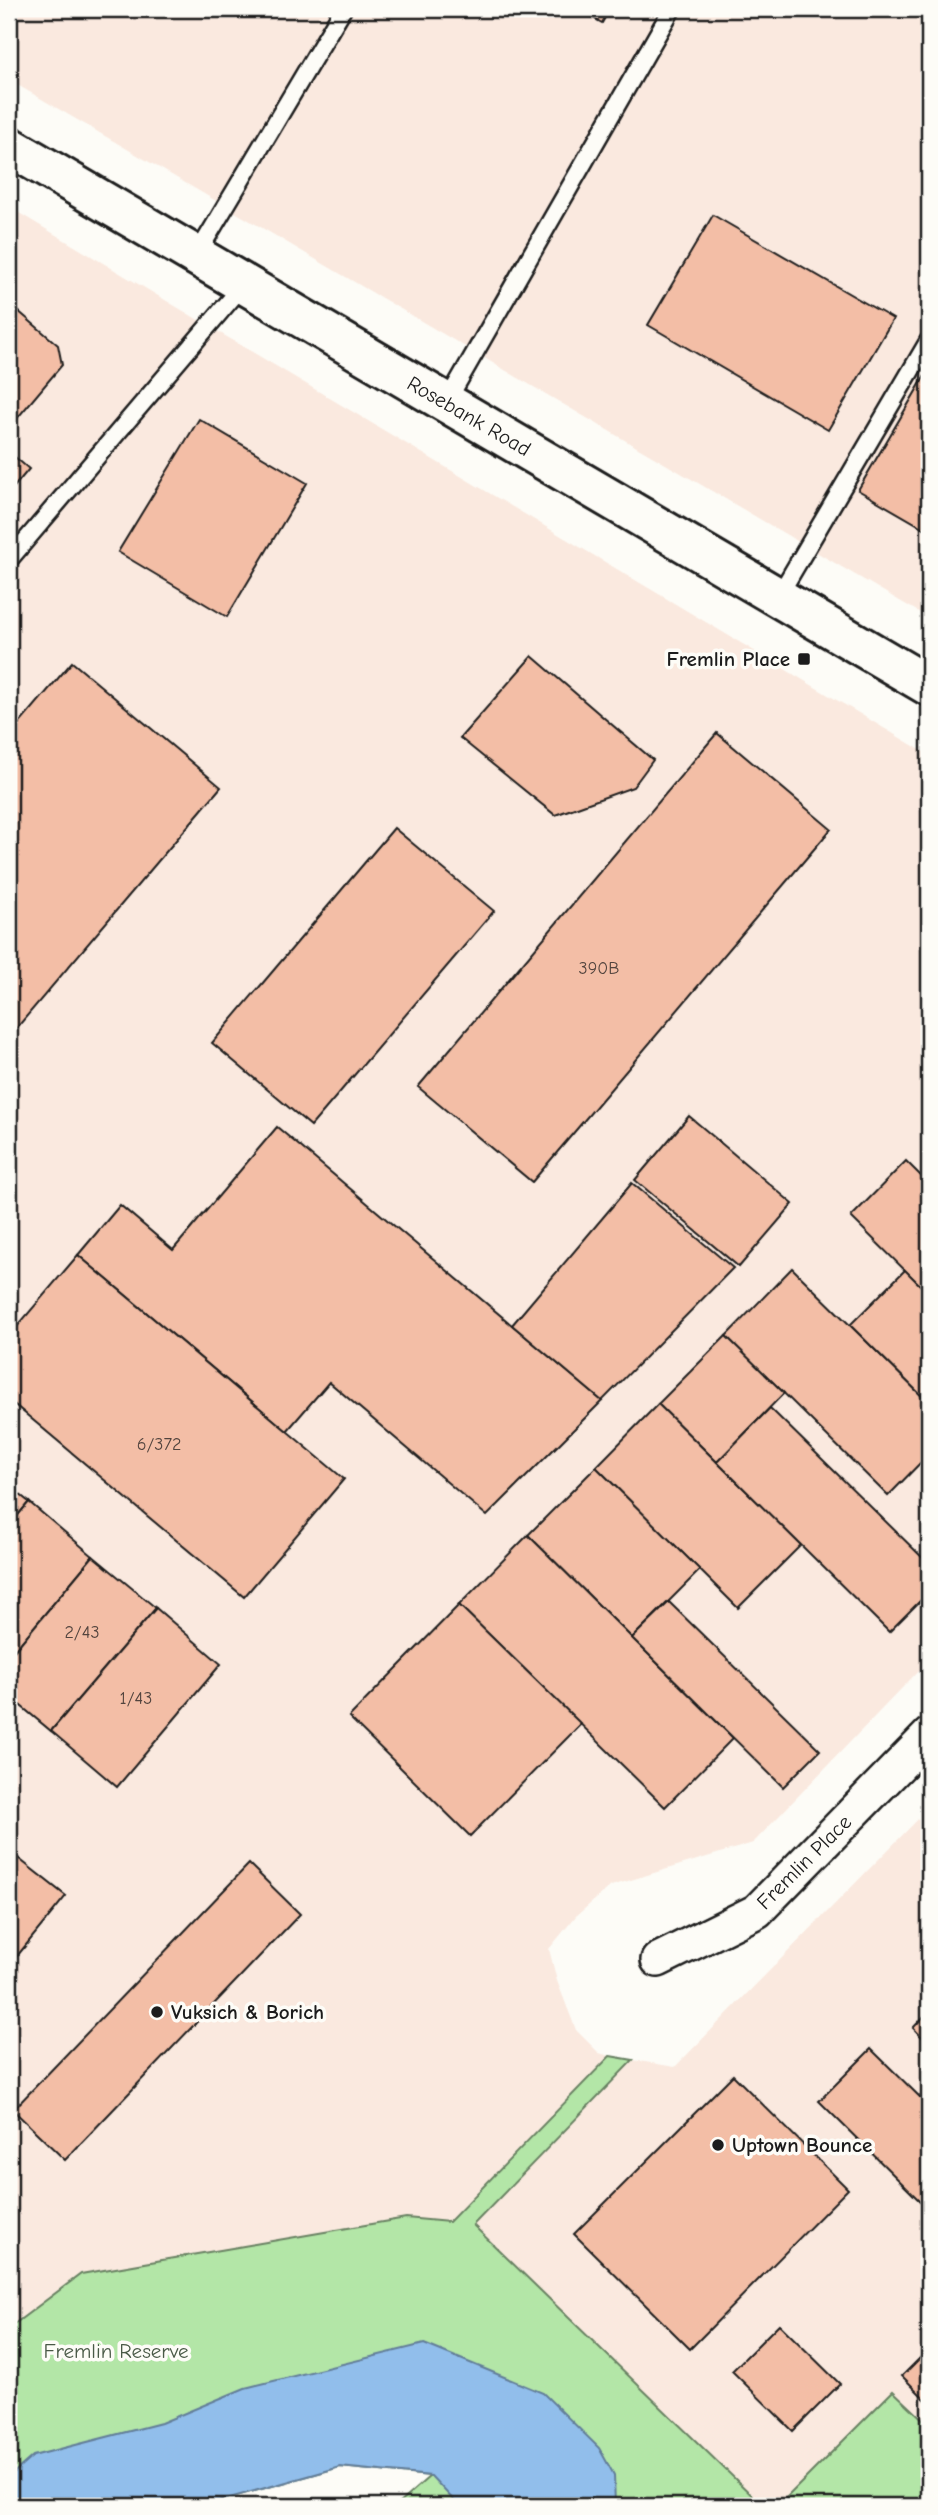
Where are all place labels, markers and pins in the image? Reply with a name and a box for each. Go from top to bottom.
place label: Fremlin Place [667,647,790,671]
marker: Fremlin Place [796,651,812,667]
place label: Vuksich & Borich [171,2000,324,2024]
marker: Vuksich & Borich [149,2004,165,2020]
place label: Uptown Bounce [732,2133,872,2157]
marker: Uptown Bounce [710,2137,726,2153]

